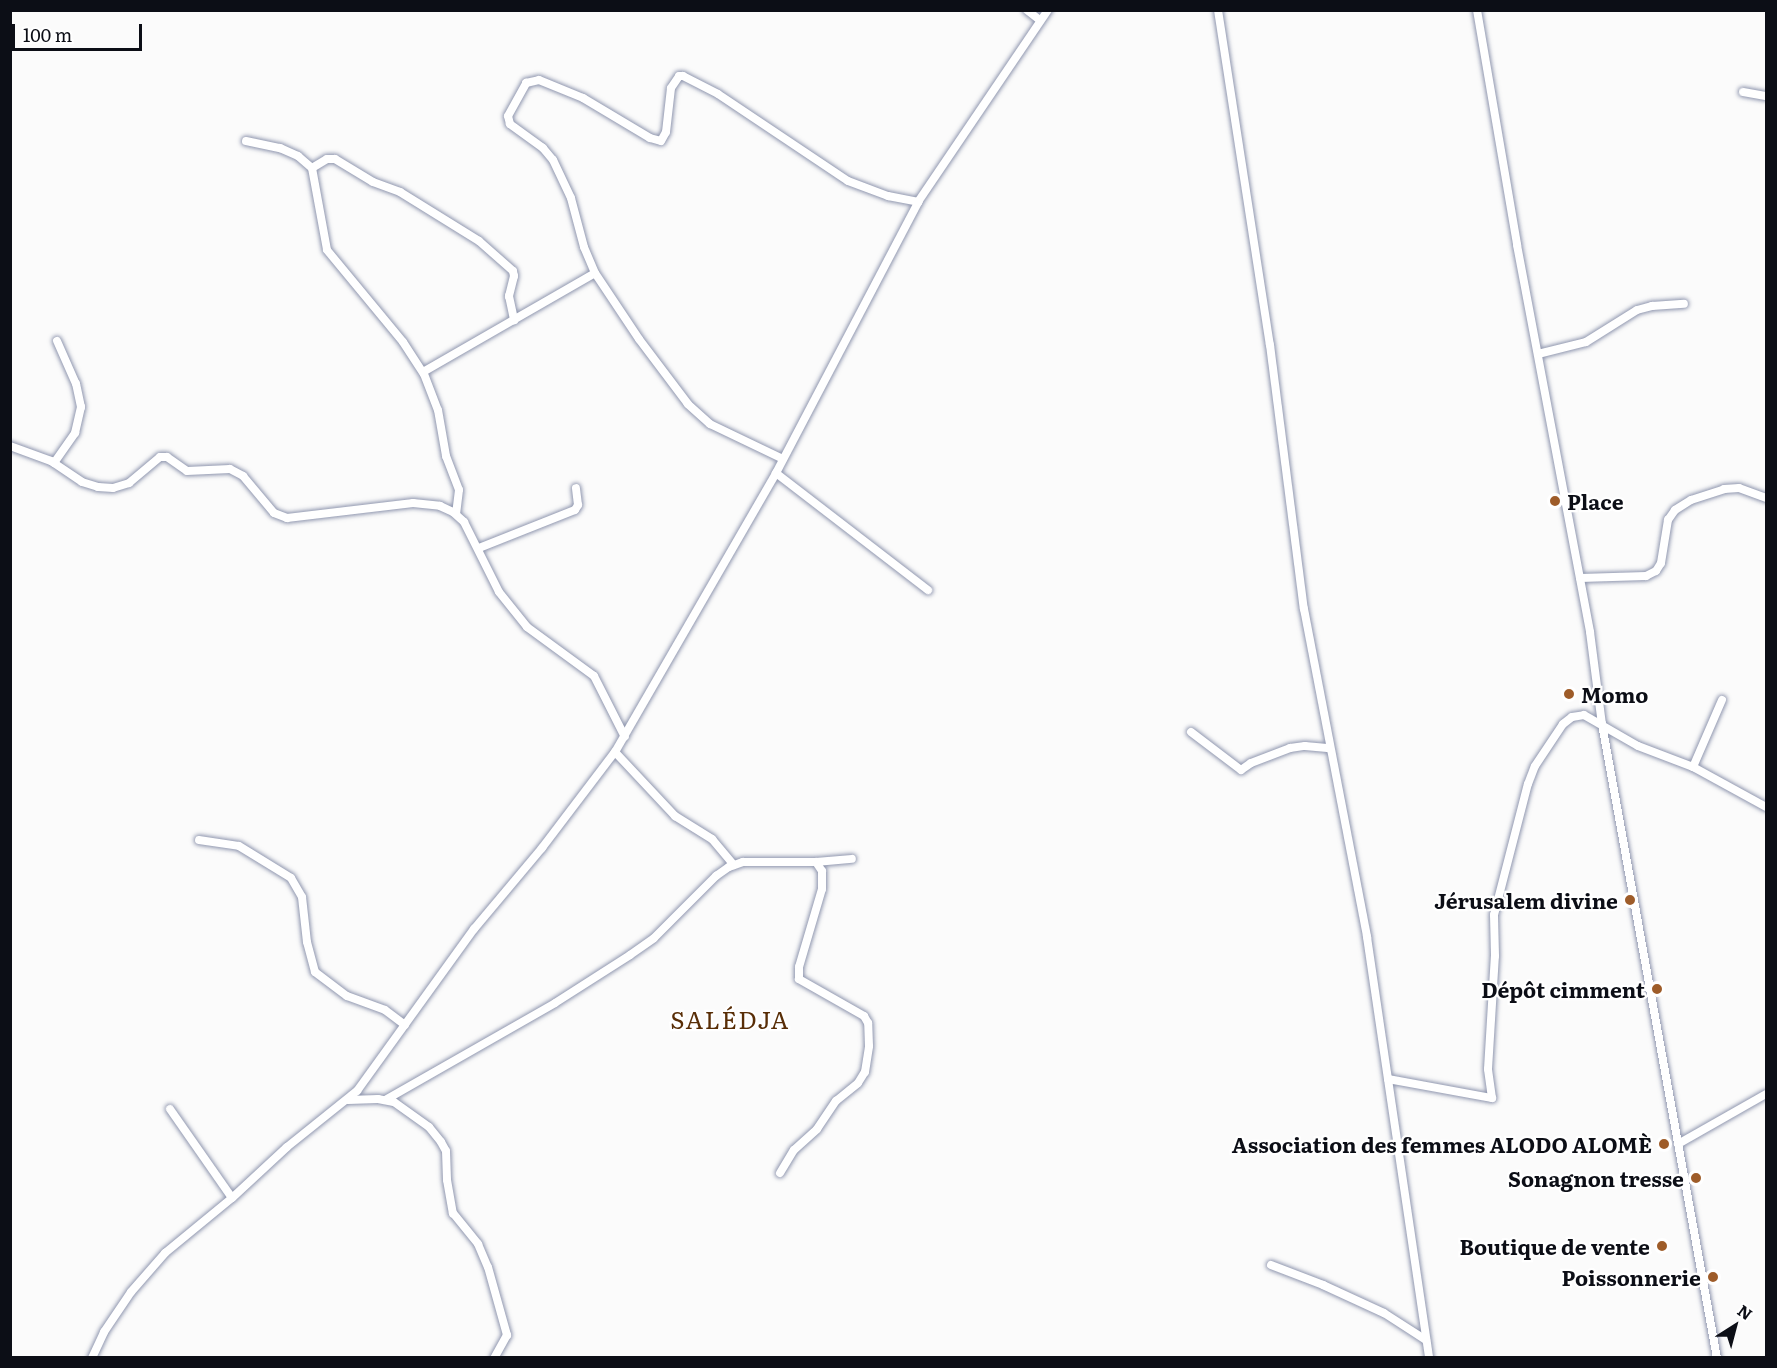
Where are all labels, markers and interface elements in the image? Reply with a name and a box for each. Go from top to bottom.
scale bar [15,12,146,50]
text: 100 m [23,21,72,48]
place label: Place [1567,488,1624,514]
marker: Place [1548,494,1562,508]
place label: Momo [1581,681,1648,707]
marker: Momo [1562,687,1576,701]
place label: Jérusalem divine [1434,887,1618,913]
marker: Jérusalem divine [1623,893,1637,907]
place label: Dépôt cimment [1481,976,1645,1002]
marker: Dépôt cimment [1650,982,1664,996]
district label: SALÉDJA [670,1005,790,1033]
place label: Association des femmes ALODO ALOMÈ [1232,1131,1652,1157]
marker: Association des femmes ALODO ALOMÈ [1657,1137,1671,1151]
place label: Sonagnon tresse [1508,1165,1684,1191]
marker: Sonagnon tresse [1689,1171,1703,1185]
place label: Boutique de vente [1460,1233,1650,1259]
marker: Boutique de vente [1655,1239,1669,1253]
place label: Poissonnerie [1561,1264,1701,1290]
marker: Poissonnerie [1706,1270,1720,1284]
north arrow [1705,1296,1765,1356]
text: N [1733,1298,1758,1325]

